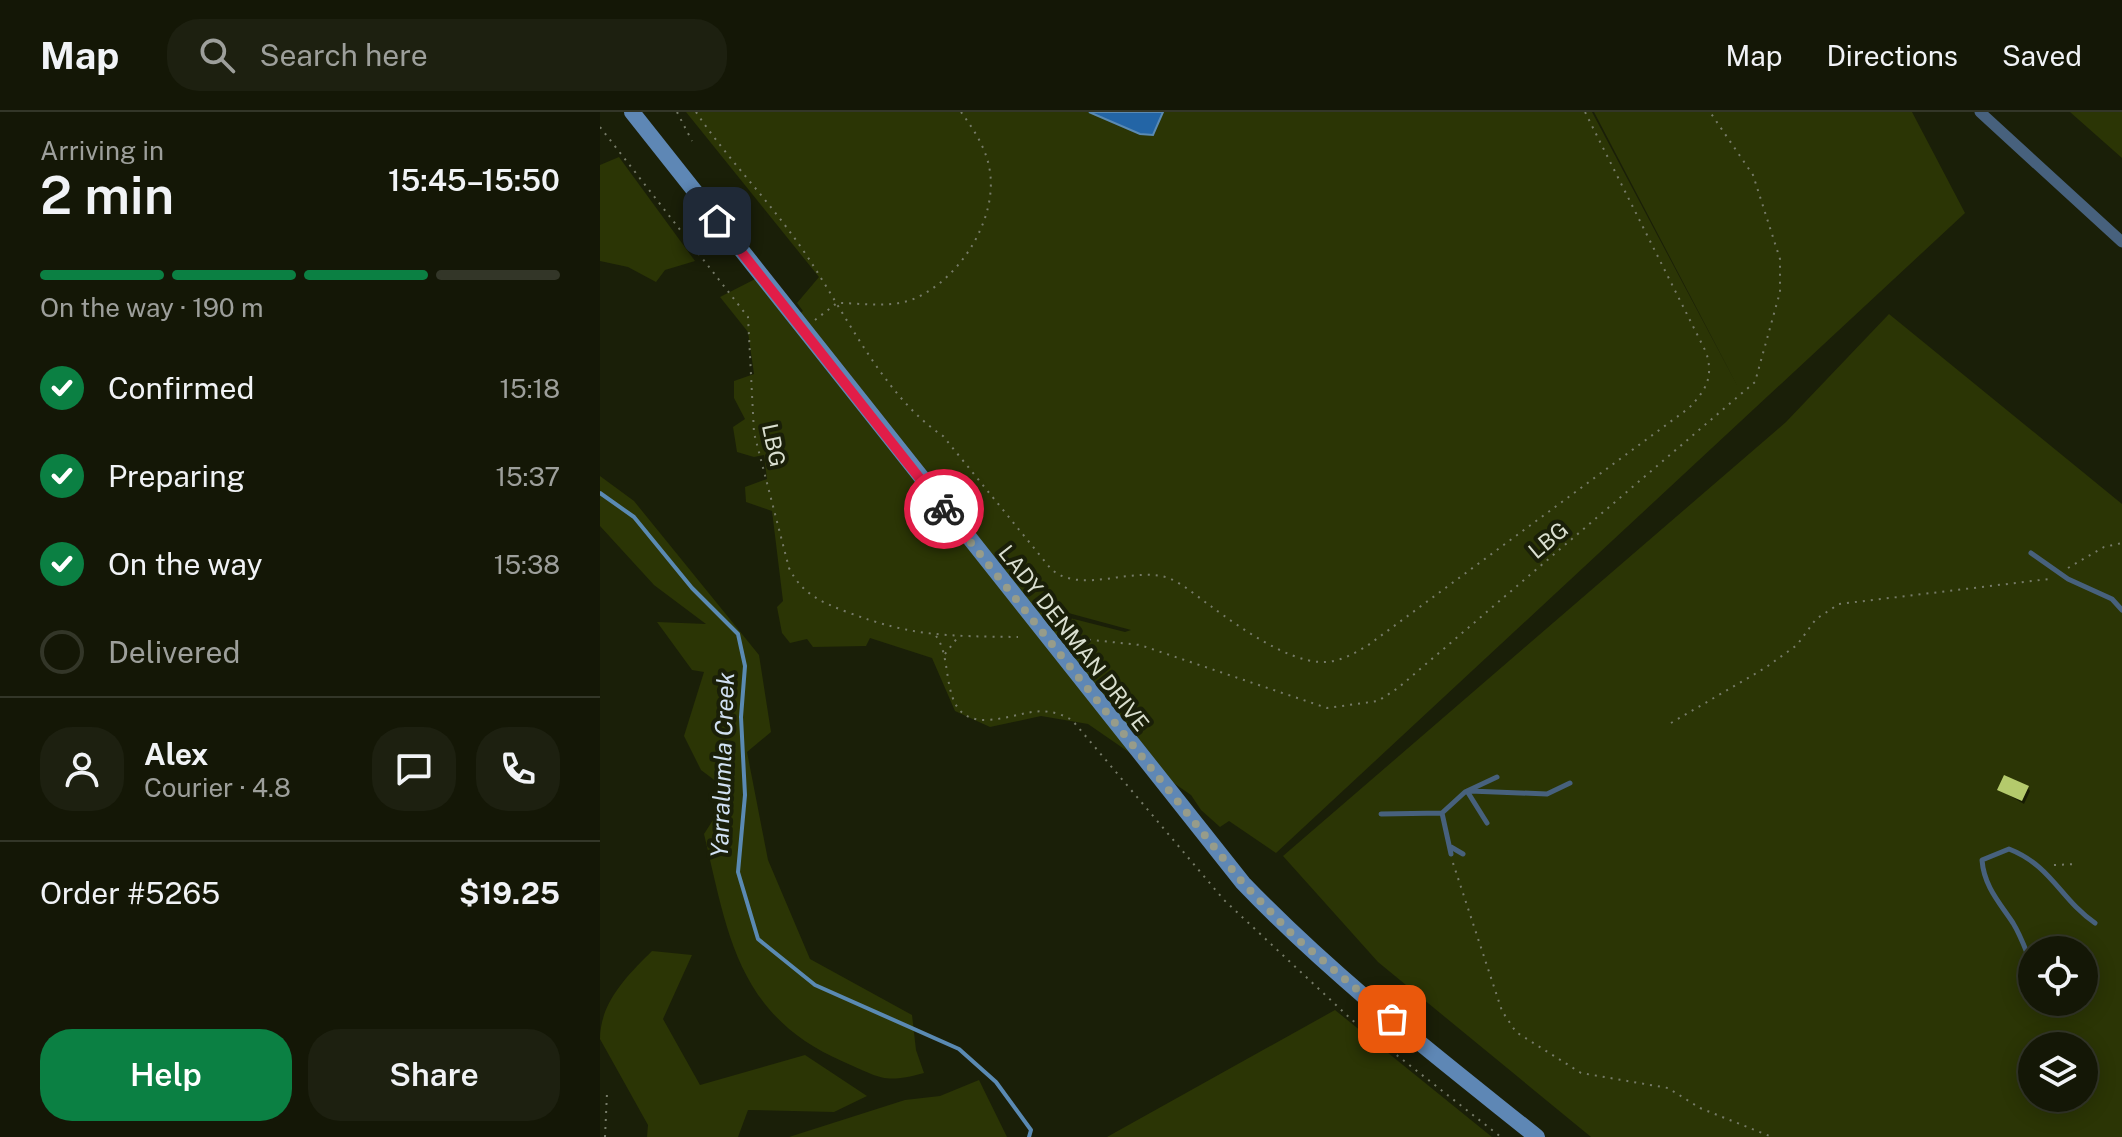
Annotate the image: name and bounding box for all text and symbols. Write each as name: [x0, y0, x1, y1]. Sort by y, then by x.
search box: [167, 19, 727, 91]
text: Map: [40, 33, 119, 78]
icon: search: [195, 33, 239, 77]
text: Search here: [259, 37, 428, 73]
text: Map: [1726, 39, 1782, 72]
text: Directions: [1826, 39, 1958, 72]
text: Saved: [2002, 39, 2082, 72]
text: Arriving in: [40, 135, 164, 166]
text: 15:45–15:50: [388, 162, 560, 198]
text: 2 min: [40, 165, 174, 226]
pin: [683, 187, 751, 255]
icon: home: [695, 199, 739, 243]
text: On the way · 190 m: [40, 292, 264, 323]
icon: check: [40, 366, 84, 410]
text: Confirmed: [108, 370, 254, 406]
text: 15:18: [499, 373, 560, 404]
street label: LBG: [757, 421, 791, 469]
icon: check: [40, 454, 84, 498]
text: Preparing: [108, 458, 245, 494]
text: 15:37: [495, 461, 560, 492]
courier: [904, 469, 984, 549]
icon: bike: [922, 487, 966, 531]
street label: LBG: [1523, 516, 1573, 564]
street label: LADY DENMAN DRIVE: [993, 540, 1155, 736]
icon: check: [40, 542, 84, 586]
text: On the way: [108, 546, 262, 582]
text: 15:38: [494, 549, 560, 580]
text: Delivered: [108, 634, 240, 670]
water label: Yarralumla Creek: [705, 672, 739, 858]
button: person: [40, 727, 124, 811]
button: chat: [372, 727, 456, 811]
button: phone: [476, 727, 560, 811]
text: Alex: [144, 736, 208, 772]
text: Courier · 4.8: [144, 772, 291, 803]
text: Order #5265: [40, 875, 220, 911]
text: $19.25: [459, 875, 560, 911]
map controls: [2018, 936, 2098, 1112]
button: locate: [2018, 936, 2098, 1016]
pin: [1358, 985, 1426, 1053]
icon: bag: [1370, 997, 1414, 1041]
button: Help: [40, 1029, 292, 1121]
button: Share: [308, 1029, 560, 1121]
button: layers: [2018, 1032, 2098, 1112]

